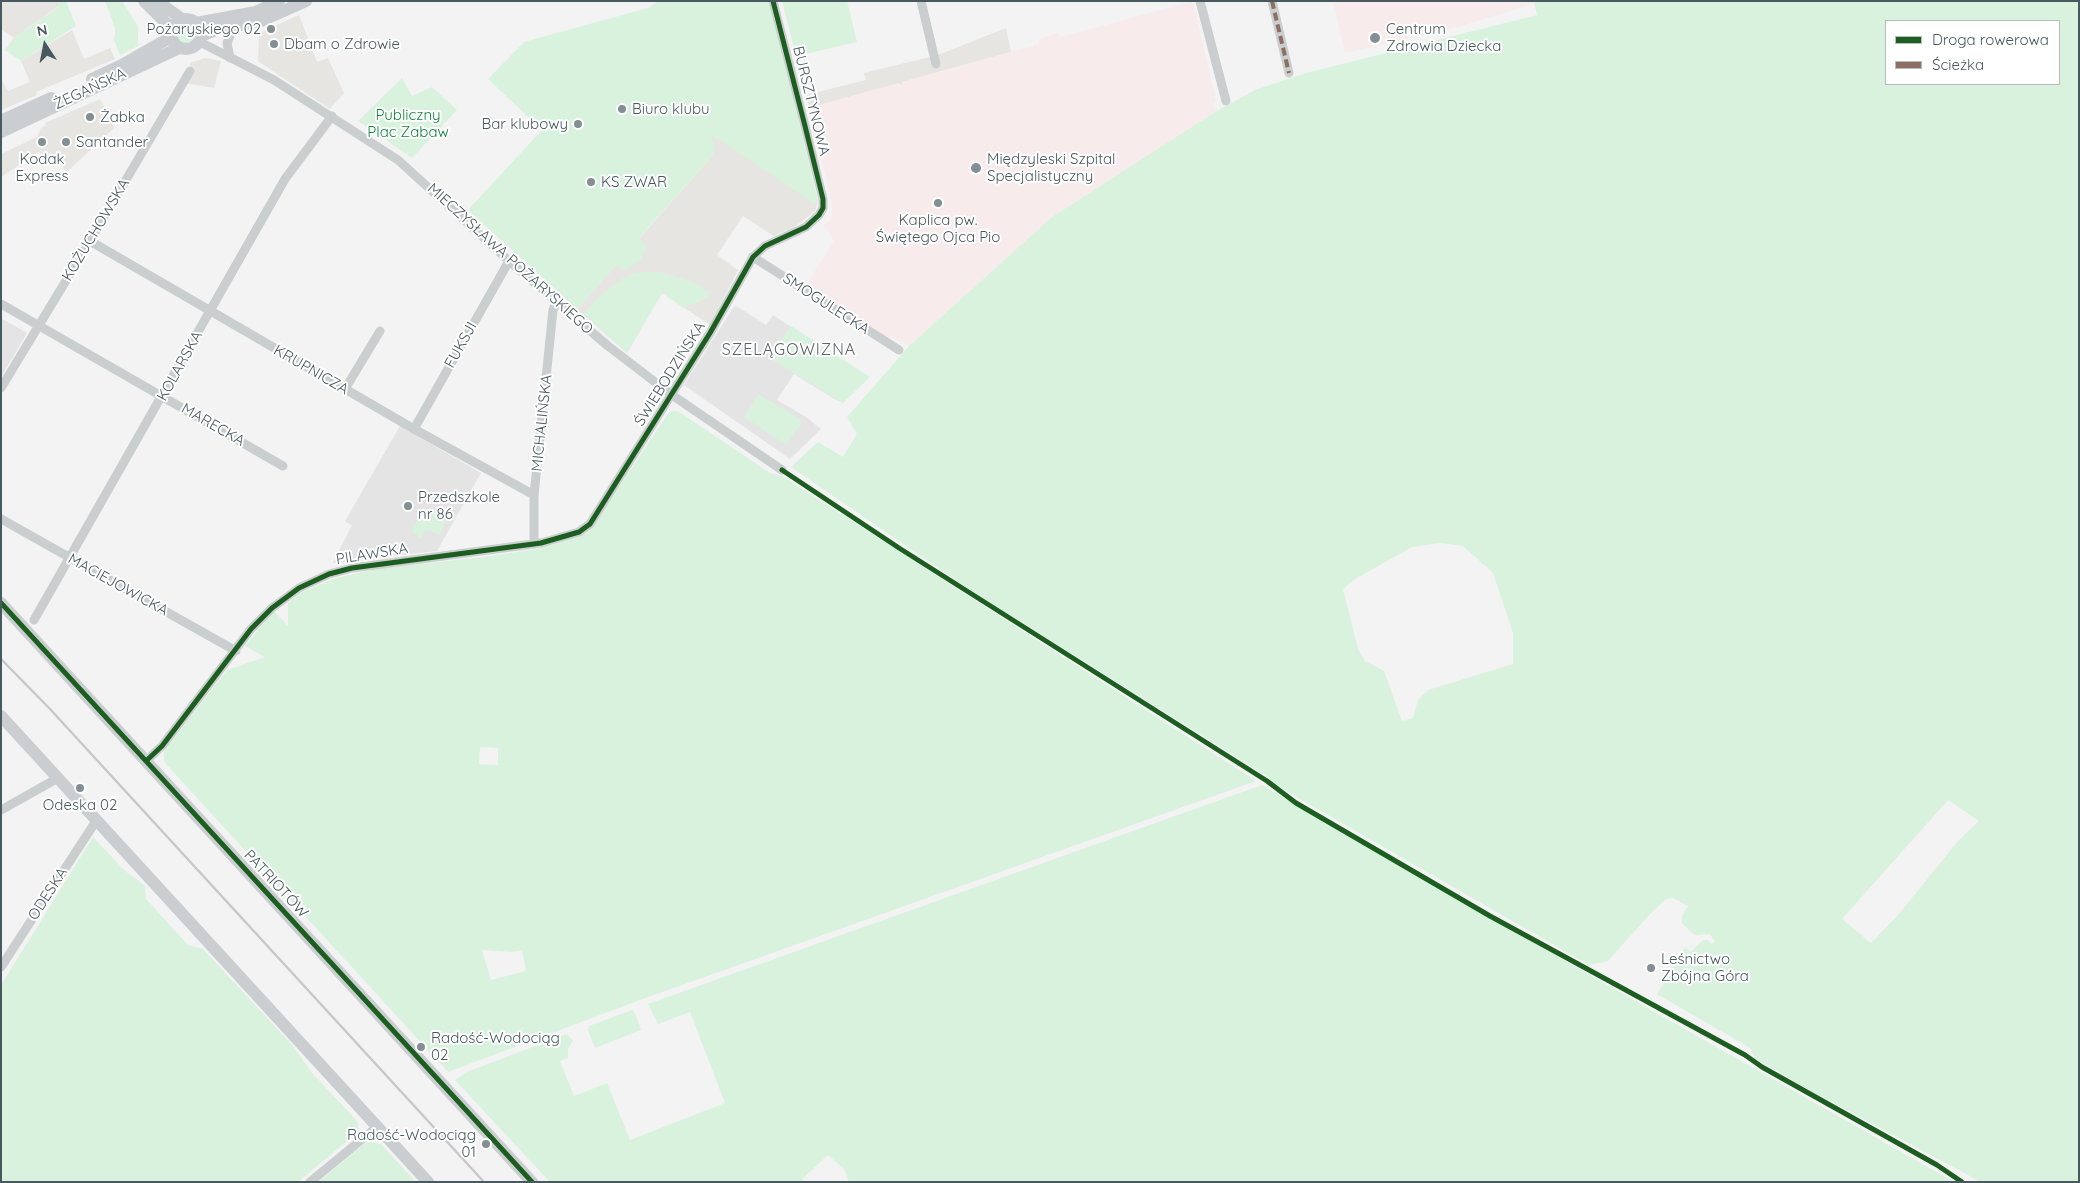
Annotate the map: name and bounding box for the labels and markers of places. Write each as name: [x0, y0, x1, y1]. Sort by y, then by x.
place label: Pożaryskiego 02: [147, 20, 261, 38]
place label: Centrum Zdrowia Dziecka: [1386, 20, 1501, 55]
marker: Pożaryskiego 02: [265, 23, 277, 35]
marker: Centrum Zdrowia Dziecka: [1368, 31, 1382, 45]
place label: Dbam o Zdrowie: [284, 35, 400, 53]
marker: Dbam o Zdrowie: [268, 38, 280, 50]
place label: Biuro klubu: [632, 100, 710, 118]
marker: Biuro klubu: [616, 103, 628, 115]
place label: Żabka: [100, 108, 145, 126]
marker: Żabka: [84, 111, 96, 123]
place label: Bar klubowy: [481, 115, 568, 133]
marker: Bar klubowy: [572, 118, 584, 130]
place label: Santander: [76, 133, 148, 151]
marker: Kodak Express: [36, 136, 48, 148]
marker: Santander: [60, 136, 72, 148]
place label: Kodak Express: [16, 150, 68, 185]
place label: Międzyleski Szpital Specjalistyczny: [987, 150, 1116, 185]
marker: Międzyleski Szpital Specjalistyczny: [969, 161, 983, 175]
place label: KS ZWAR: [601, 173, 667, 191]
marker: KS ZWAR: [585, 176, 597, 188]
marker: Kaplica pw. Świętego Ojca Pio: [932, 197, 944, 209]
place label: Kaplica pw. Świętego Ojca Pio: [876, 211, 1000, 246]
place label: Przedszkole nr 86: [418, 488, 500, 523]
marker: Przedszkole nr 86: [402, 500, 414, 512]
marker: Odeska 02: [74, 782, 86, 794]
place label: Odeska 02: [43, 796, 117, 814]
place label: Leśnictwo Zbójna Góra: [1661, 950, 1749, 985]
marker: Leśnictwo Zbójna Góra: [1645, 962, 1657, 974]
place label: Radość-Wodociąg 02: [431, 1029, 560, 1064]
marker: Radość-Wodociąg 02: [415, 1041, 427, 1053]
place label: Radość-Wodociąg 01: [347, 1126, 476, 1161]
marker: Radość-Wodociąg 01: [480, 1138, 492, 1150]

